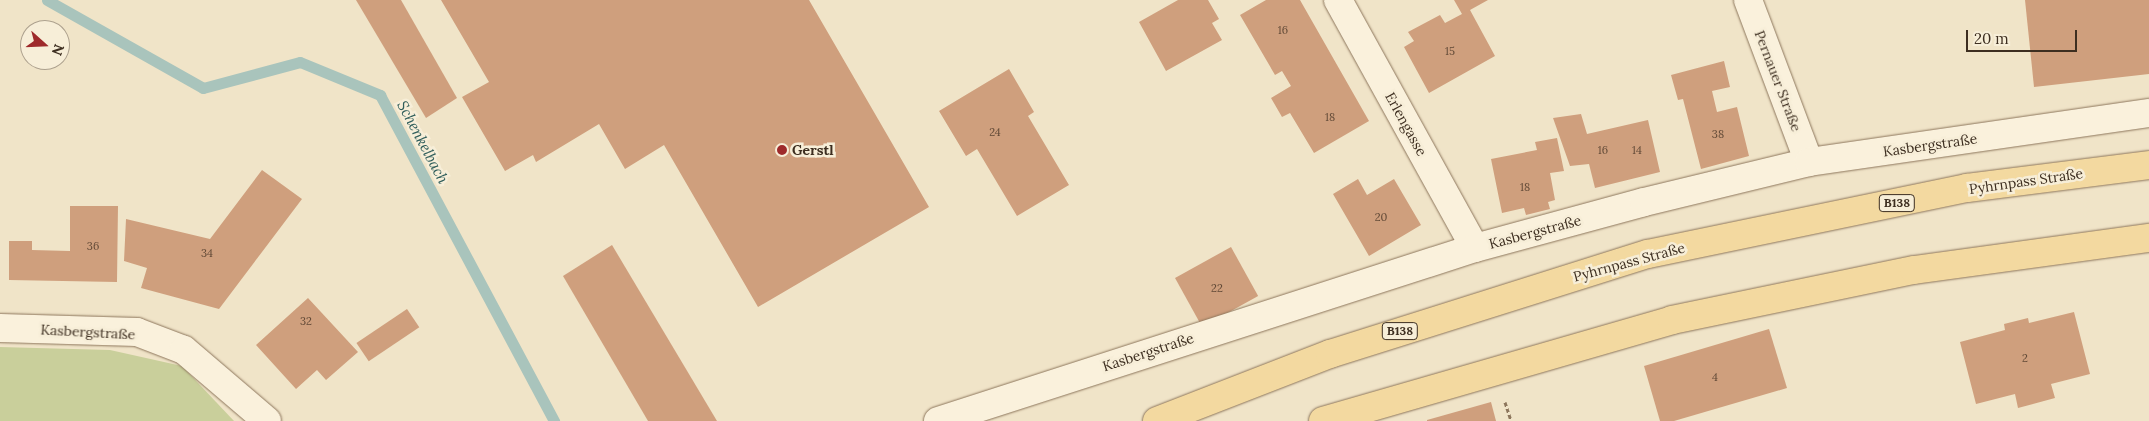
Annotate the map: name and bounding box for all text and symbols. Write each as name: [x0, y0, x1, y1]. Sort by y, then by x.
north arrow: [20, 20, 70, 70]
scale bar: [1969, 20, 2080, 52]
house number: 16: [1278, 23, 1288, 37]
street label: Pernauer Straße: [1751, 28, 1805, 134]
text: 20 m: [1974, 29, 2009, 48]
text: N: [48, 42, 68, 58]
house number: 15: [1445, 44, 1455, 58]
street label: Erlengasse: [1382, 89, 1430, 159]
water label: Schenkelbach: [394, 97, 452, 187]
house number: 18: [1325, 110, 1335, 124]
house number: 24: [989, 125, 1001, 139]
house number: 38: [1712, 127, 1724, 141]
street label: Kasbergstraße: [1882, 130, 1978, 160]
place label: Gerstl: [792, 142, 834, 158]
house number: 16: [1598, 143, 1608, 157]
house number: 14: [1632, 143, 1642, 157]
marker: Gerstl: [776, 144, 788, 156]
street label: Pyhrnpass Straße: [1968, 165, 2084, 197]
house number: 18: [1520, 180, 1530, 194]
road number: B138: [1878, 194, 1916, 212]
house number: 20: [1375, 210, 1387, 224]
street label: Kasbergstraße: [1487, 212, 1583, 252]
house number: 36: [87, 239, 99, 253]
street label: Pyhrnpass Straße: [1571, 239, 1687, 285]
house number: 34: [201, 246, 213, 260]
house number: 22: [1211, 281, 1223, 295]
house number: 32: [300, 314, 312, 328]
street label: Kasbergstraße: [40, 321, 136, 343]
road number: B138: [1381, 322, 1419, 341]
street label: Kasbergstraße: [1100, 329, 1196, 375]
house number: 2: [2022, 351, 2028, 365]
house number: 4: [1712, 370, 1718, 384]

